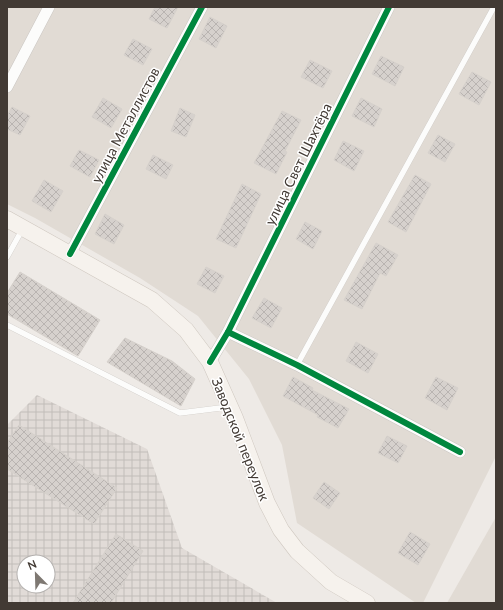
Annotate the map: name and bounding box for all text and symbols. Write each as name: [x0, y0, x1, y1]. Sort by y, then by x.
street label: улица Металлистов: [87, 64, 163, 186]
street label: улица Свет Шахтёра: [261, 100, 335, 228]
street label: Заводской переулок: [208, 375, 274, 504]
north arrow: [16, 554, 56, 594]
text: N: [25, 557, 38, 572]

